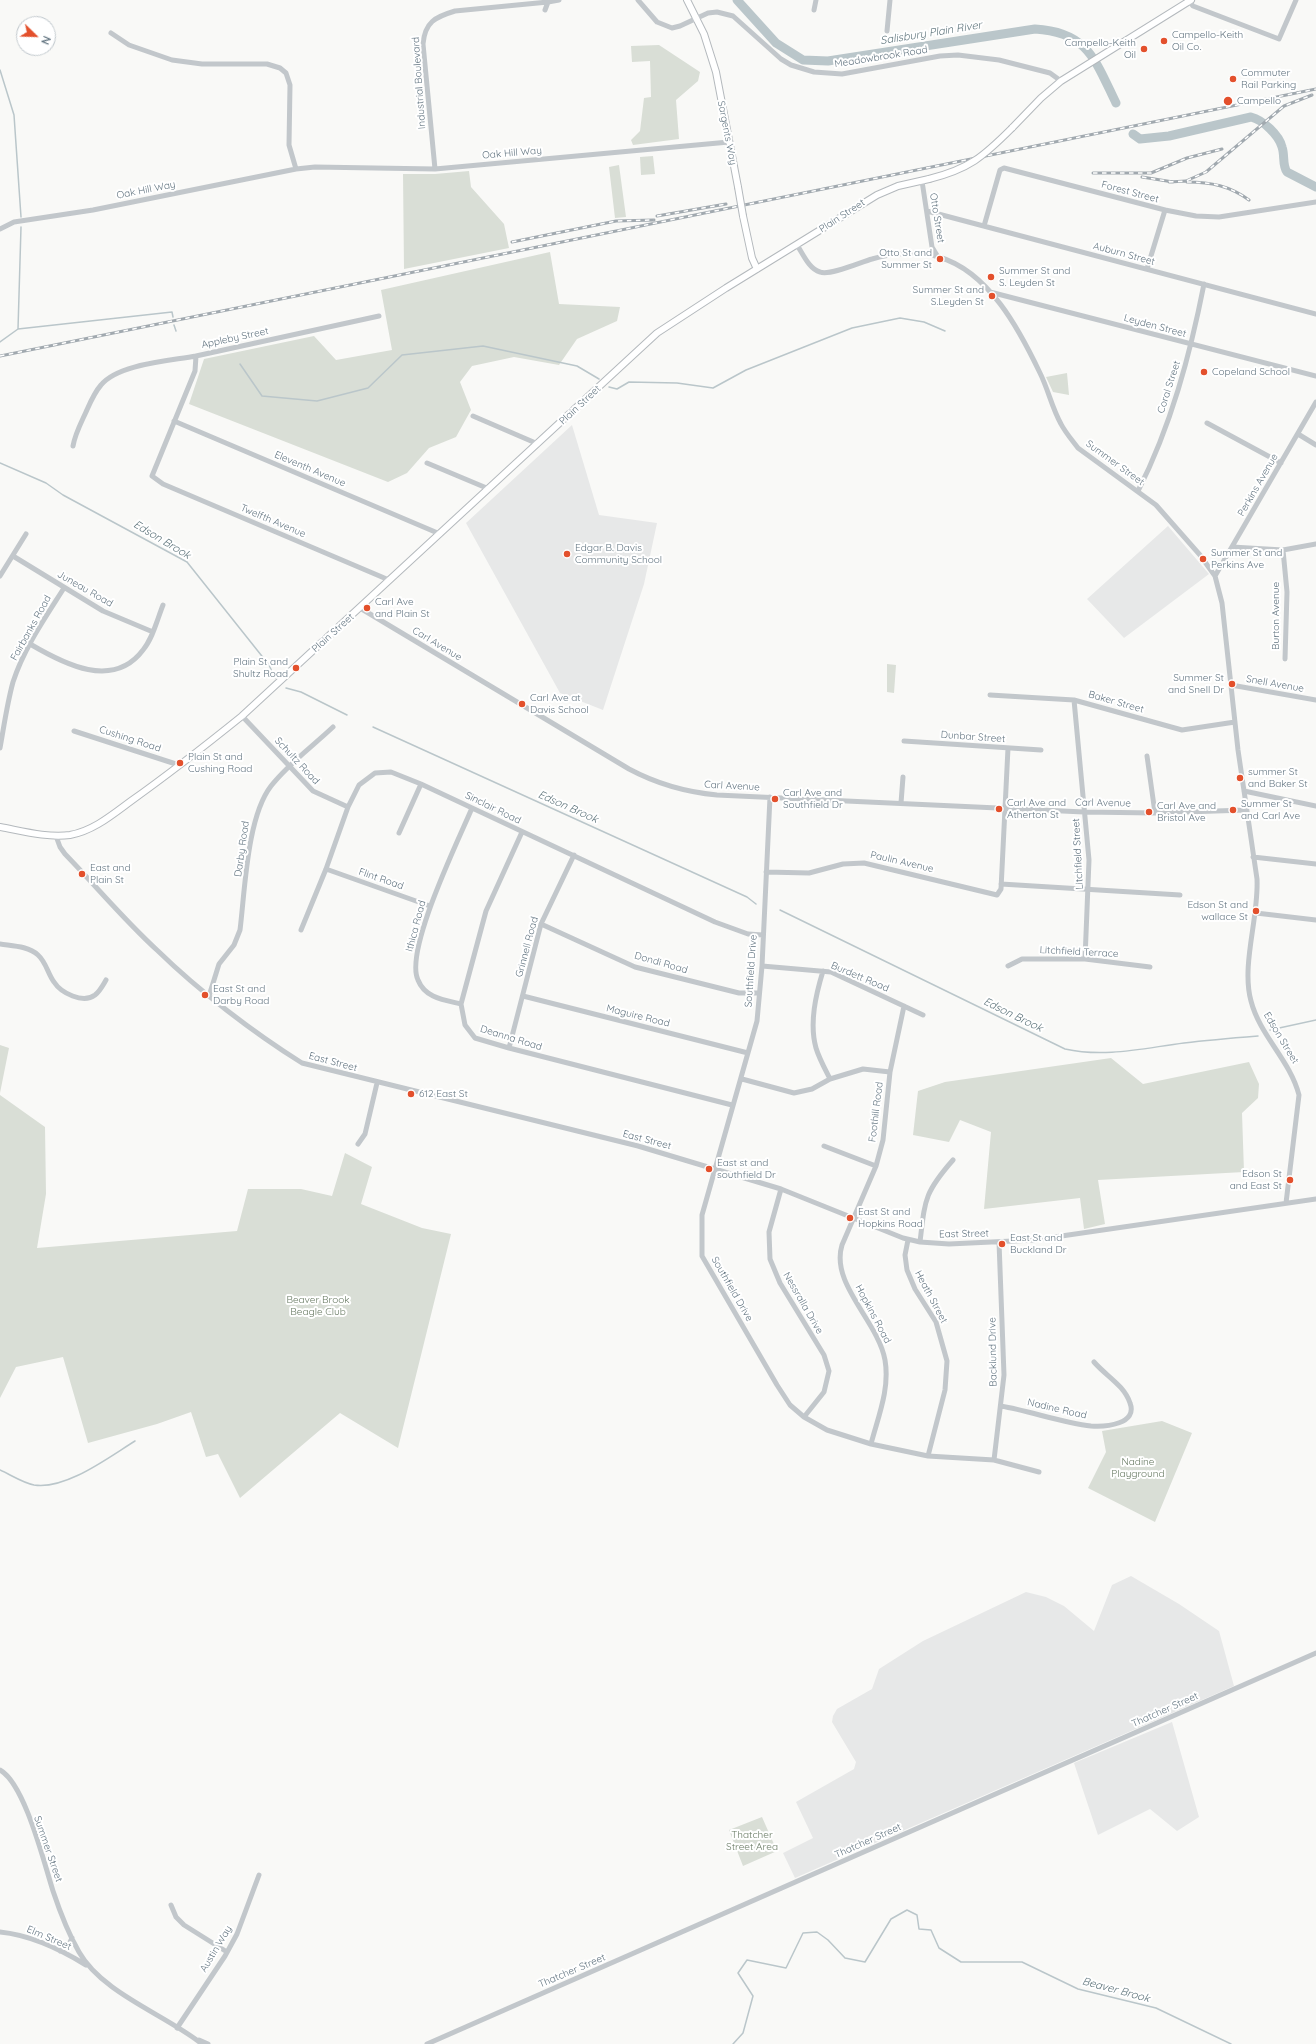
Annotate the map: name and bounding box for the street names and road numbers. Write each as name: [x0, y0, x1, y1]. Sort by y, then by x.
street label: Industrial Boulevard: [410, 36, 428, 130]
street label: Meadowbrook Road: [833, 44, 929, 70]
street label: Sargents Way: [715, 100, 739, 166]
street label: Oak Hill Way: [482, 144, 542, 162]
street label: Oak Hill Way: [116, 178, 176, 202]
street label: Forest Street: [1100, 179, 1160, 205]
street label: Otto Street: [927, 192, 947, 244]
street label: Plain Street: [817, 197, 867, 235]
street label: Auburn Street: [1092, 240, 1156, 268]
street label: Leyden Street: [1122, 312, 1188, 340]
street label: Appleby Street: [200, 325, 270, 351]
street label: Coral Street: [1155, 359, 1183, 415]
street label: Plain Street: [557, 383, 603, 427]
street label: Summer Street: [1084, 438, 1146, 488]
street label: Eleventh Avenue: [273, 449, 347, 489]
street label: Perkins Avenue: [1235, 452, 1281, 518]
street label: Twelfth Avenue: [238, 502, 308, 540]
street label: Juneau Road: [55, 568, 115, 610]
street label: Burton Avenue: [1270, 582, 1282, 650]
street label: Fairbanks Road: [8, 593, 54, 663]
street label: Plain Street: [310, 611, 356, 655]
street label: Carl Avenue: [410, 625, 464, 663]
street label: Snell Avenue: [1245, 673, 1305, 695]
street label: Baker Street: [1087, 688, 1145, 716]
street label: Cushing Road: [98, 723, 162, 755]
street label: Dunbar Street: [940, 729, 1006, 745]
street label: Schultz Road: [272, 735, 322, 787]
street label: Carl Avenue: [704, 779, 760, 793]
street label: Sinclair Road: [463, 789, 523, 827]
street label: Carl Avenue: [1075, 797, 1131, 809]
street label: Litchfield Street: [1070, 818, 1086, 890]
street label: Darby Road: [232, 820, 252, 878]
street label: Paulin Avenue: [869, 849, 935, 875]
street label: Flint Road: [357, 866, 405, 892]
street label: Ithica Road: [403, 899, 429, 953]
street label: Grinnell Road: [513, 915, 541, 979]
street label: Southfield Drive: [742, 934, 760, 1008]
street label: Litchfield Terrace: [1039, 944, 1119, 960]
street label: Dondi Road: [633, 950, 689, 976]
street label: Burdett Road: [829, 959, 891, 995]
street label: Maguire Road: [605, 1002, 671, 1030]
street label: Edson Street: [1261, 1010, 1301, 1066]
street label: Deanna Road: [479, 1023, 543, 1053]
street label: East Street: [307, 1050, 359, 1074]
street label: Foothill Road: [866, 1081, 886, 1143]
street label: East Street: [621, 1128, 673, 1152]
street label: East Street: [939, 1228, 989, 1240]
street label: Southfield Drive: [709, 1254, 755, 1324]
street label: Heath Street: [912, 1269, 950, 1325]
street label: Nessralla Drive: [780, 1270, 826, 1336]
street label: Hopkins Road: [852, 1283, 894, 1345]
street label: Backlund Drive: [986, 1317, 1000, 1387]
street label: Nadine Road: [1026, 1396, 1088, 1422]
street label: Thatcher Street: [1130, 1690, 1200, 1730]
street label: Summer Street: [31, 1814, 65, 1884]
street label: Thatcher Street: [833, 1821, 903, 1861]
street label: Elm Street: [25, 1923, 73, 1953]
street label: Austin Way: [197, 1924, 235, 1974]
street label: Thatcher Street: [537, 1952, 607, 1990]

